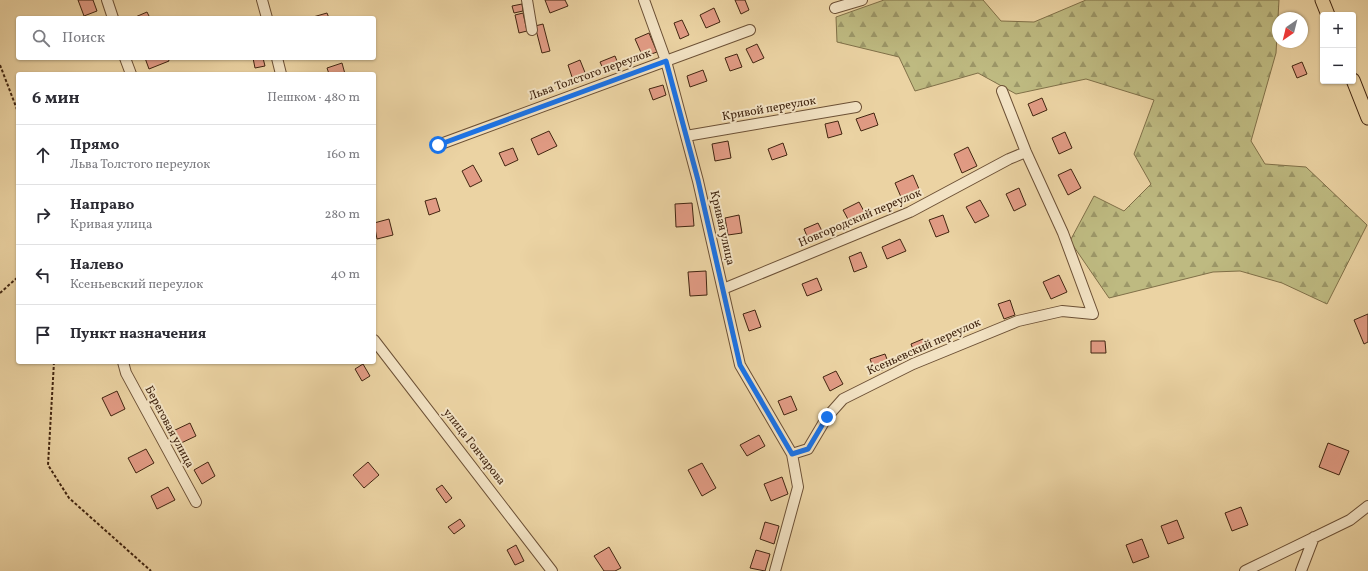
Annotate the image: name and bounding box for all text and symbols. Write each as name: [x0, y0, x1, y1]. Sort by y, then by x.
north arrow: [1272, 12, 1308, 48]
map controls: [1320, 12, 1356, 84]
button: +: [1320, 12, 1356, 48]
search box: [16, 16, 376, 60]
icon: search: [30, 27, 52, 49]
text: Поиск: [62, 28, 105, 49]
street label: Льва Толстого переулок: [526, 45, 654, 105]
button: −: [1320, 48, 1356, 84]
text: 6 мин: [32, 87, 79, 110]
text: Пешком · 480 m: [267, 89, 360, 107]
street label: Кривой переулок: [721, 93, 818, 125]
text: Прямо: [70, 135, 119, 156]
route start: [429, 136, 447, 154]
icon: ahead: [32, 144, 54, 166]
text: 160 m: [326, 146, 360, 164]
text: Льва Толстого переулок: [70, 156, 210, 174]
street label: Новгородский переулок: [796, 185, 925, 251]
street label: Кривая улица: [706, 189, 738, 267]
text: Направо: [70, 195, 134, 216]
icon: right: [32, 204, 54, 226]
text: 280 m: [324, 206, 360, 224]
text: Кривая улица: [70, 216, 152, 234]
text: Налево: [70, 255, 124, 276]
icon: left: [32, 264, 54, 286]
text: 40 m: [331, 266, 360, 284]
text: Ксеньевский переулок: [70, 276, 203, 294]
street label: Ксеньевский переулок: [865, 314, 984, 379]
icon: arrive: [32, 324, 54, 346]
text: Пункт назначения: [70, 324, 206, 345]
street label: Береговая улица: [141, 383, 197, 471]
street label: улица Гончарова: [439, 406, 509, 488]
route end: [818, 408, 836, 426]

